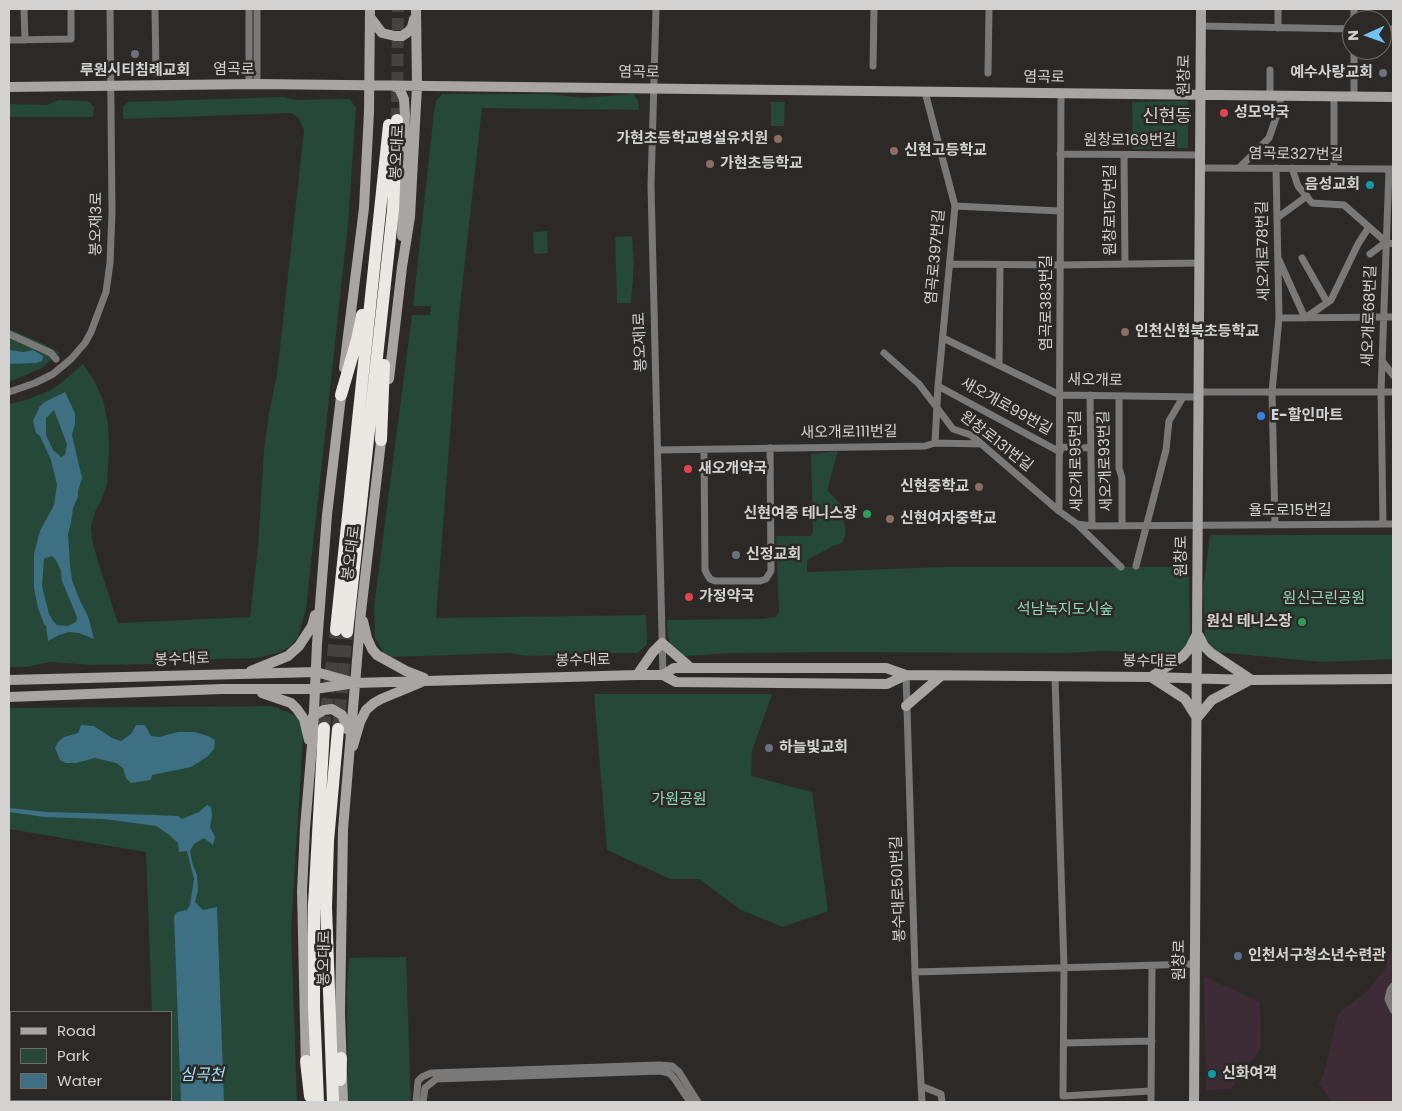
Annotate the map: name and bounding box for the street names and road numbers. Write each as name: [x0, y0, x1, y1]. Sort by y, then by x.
street label: 원창로: [1176, 54, 1194, 96]
street label: 염곡로: [213, 61, 255, 79]
street label: 염곡로: [618, 64, 660, 82]
street label: 염곡로: [1023, 69, 1065, 87]
street label: 봉오대로: [388, 124, 408, 180]
street label: 원창로169번길: [1084, 132, 1176, 150]
street label: 염곡로327번길: [1249, 145, 1343, 165]
street label: 원창로157번길: [1102, 164, 1120, 256]
street label: 봉오재3로: [87, 192, 107, 256]
street label: 새오개로78번길: [1254, 201, 1274, 301]
street label: 염곡로397번길: [923, 209, 949, 305]
street label: 염곡로383번길: [1038, 255, 1056, 351]
street label: 새오개로68번길: [1359, 265, 1381, 367]
street label: 봉오재1로: [631, 312, 651, 372]
street label: 새오개로: [1067, 372, 1123, 390]
street label: 새오개로99번길: [957, 374, 1055, 440]
street label: 원창로131번길: [956, 408, 1036, 476]
street label: 새오개로95번길: [1067, 410, 1087, 512]
street label: 새오개로93번길: [1095, 410, 1117, 512]
street label: 새오개로111번길: [800, 423, 898, 443]
street label: 율도로15번길: [1248, 502, 1332, 520]
street label: 봉오대로: [340, 525, 364, 581]
street label: 원창로: [1173, 535, 1191, 577]
street label: 봉수대로: [154, 650, 210, 670]
street label: 봉수대로: [555, 652, 611, 670]
street label: 봉수대로: [1122, 653, 1178, 671]
street label: 봉수대로501번길: [888, 835, 910, 943]
street label: 봉오대로: [316, 930, 334, 986]
street label: 원창로: [1171, 939, 1189, 981]

